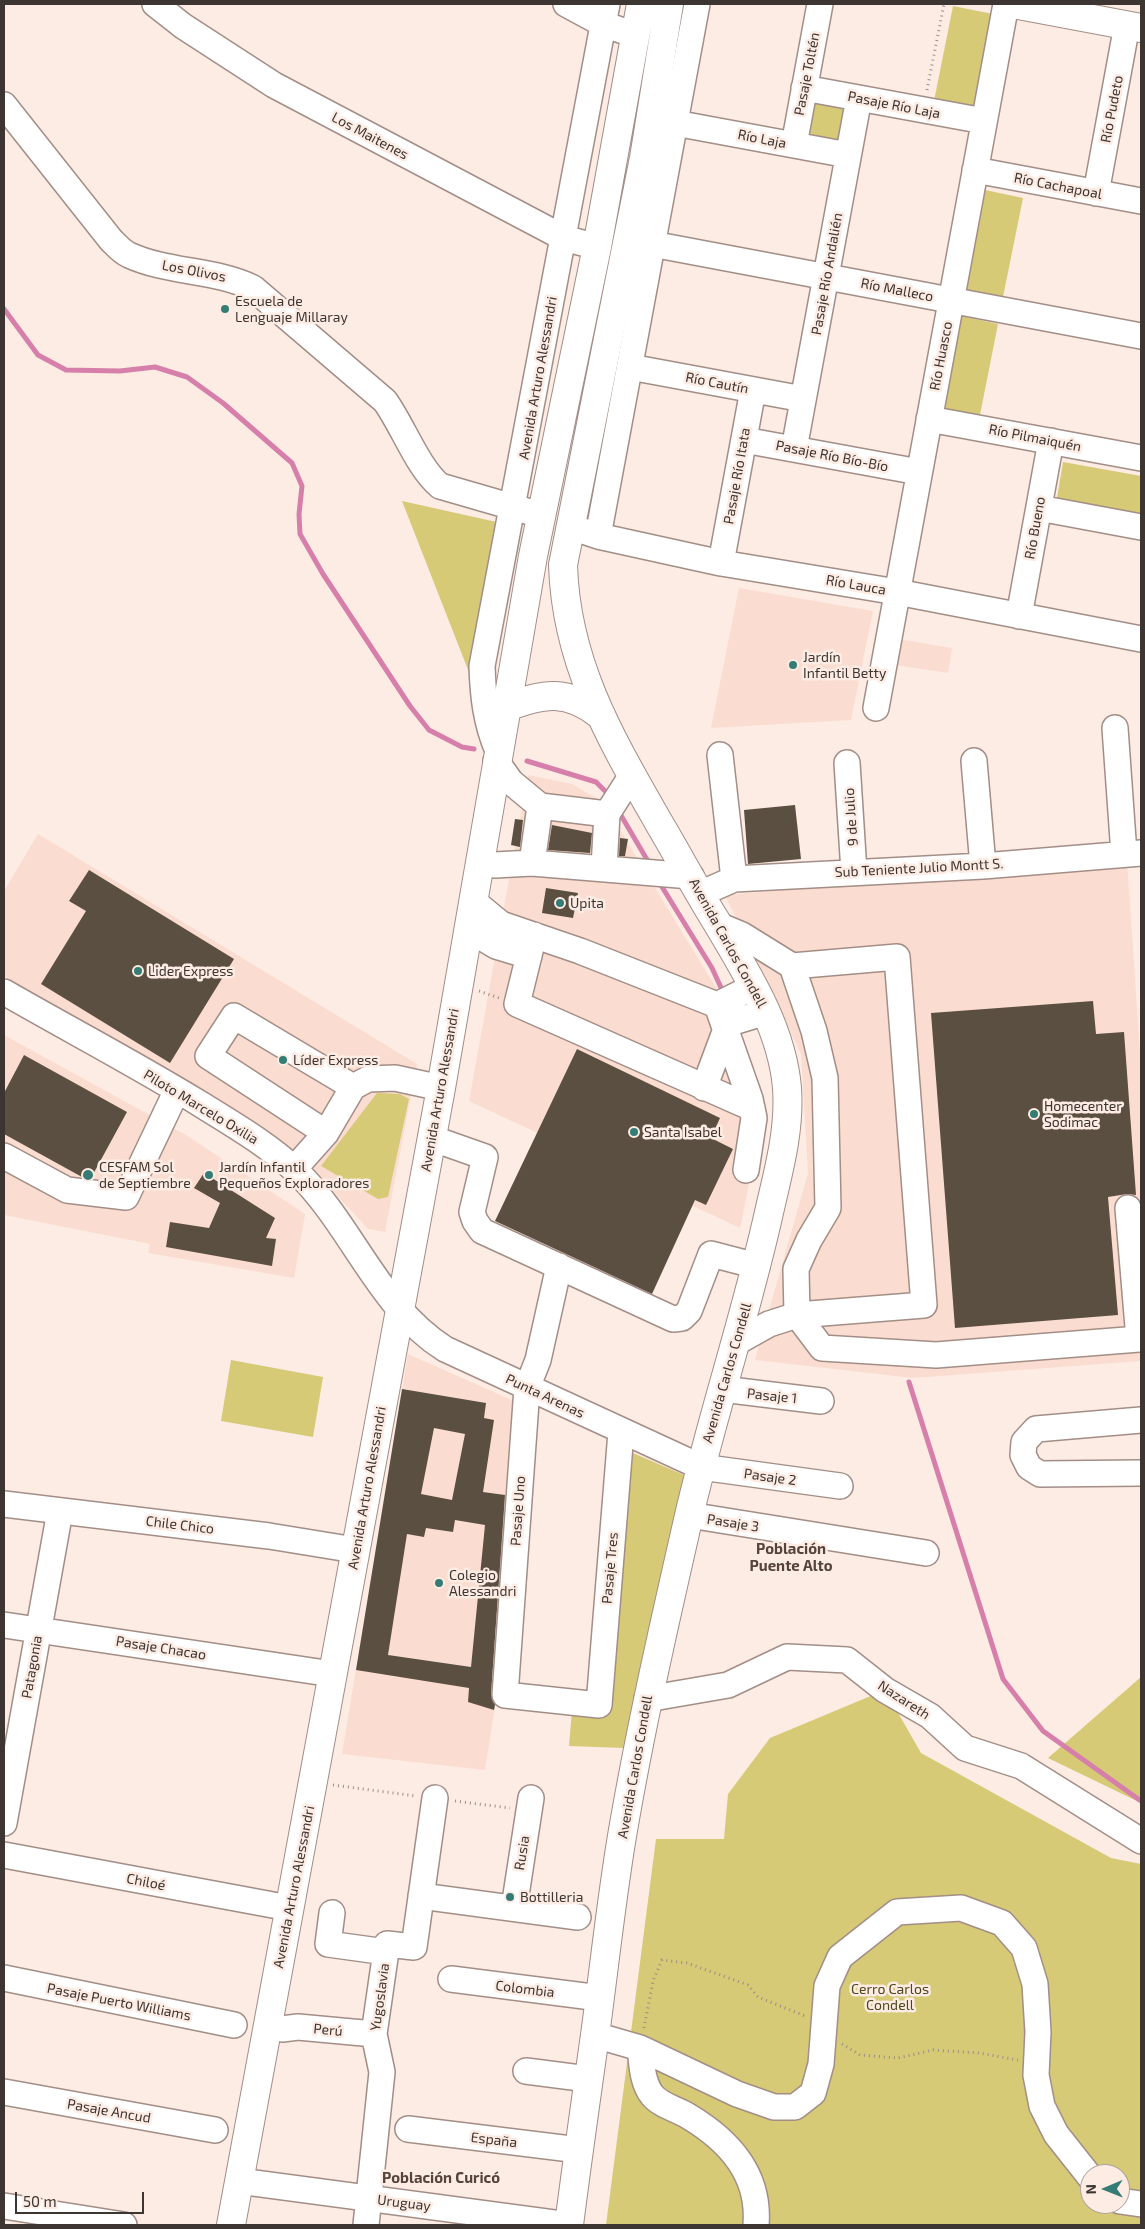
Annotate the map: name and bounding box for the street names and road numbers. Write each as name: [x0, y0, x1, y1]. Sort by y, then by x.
street label: Pasaje Toltén: [791, 31, 823, 117]
street label: Río Pudeto: [1097, 74, 1127, 144]
street label: Pasaje Río Laja: [846, 88, 942, 122]
street label: Los Maitenes: [329, 109, 411, 163]
street label: Río Laja: [736, 126, 788, 152]
street label: Río Cachapoal: [1012, 169, 1104, 203]
street label: Pasaje Río Andalién: [808, 212, 846, 336]
street label: Los Olivos: [161, 257, 227, 285]
street label: Río Malleco: [859, 275, 935, 305]
street label: Avenida Arturo Alessandri: [515, 295, 561, 461]
street label: Río Huasco: [926, 320, 956, 392]
street label: Río Cautín: [684, 369, 750, 397]
street label: Río Pilmaiquén: [987, 421, 1083, 455]
street label: Pasaje Río Itata: [720, 426, 754, 526]
street label: Pasaje Río Bío-Bío: [774, 437, 890, 475]
street label: Río Bueno: [1021, 495, 1049, 561]
street label: Río Lauca: [825, 571, 887, 599]
street label: 9 de Julio: [841, 787, 861, 847]
street label: Sub Teniente Julio Montt S.: [834, 855, 1004, 881]
street label: Avenida Carlos Condell: [685, 875, 771, 1011]
street label: Avenida Arturo Alessandri: [417, 1007, 463, 1173]
street label: Piloto Marcelo Oxilia: [141, 1066, 261, 1148]
street label: Avenida Carlos Condell: [699, 1301, 755, 1445]
street label: Punta Arenas: [503, 1370, 587, 1422]
street label: Pasaje 1: [746, 1385, 798, 1407]
street label: Avenida Arturo Alessandri: [344, 1405, 390, 1571]
street label: Pasaje 2: [743, 1465, 797, 1489]
street label: Pasaje Uno: [507, 1475, 529, 1547]
street label: Pasaje 3: [706, 1511, 760, 1535]
street label: Chile Chico: [145, 1512, 215, 1538]
street label: Pasaje Tres: [599, 1532, 621, 1604]
street label: Pasaje Chacao: [115, 1633, 207, 1663]
street label: Patagonia: [18, 1634, 46, 1700]
street label: Nazareth: [875, 1677, 933, 1723]
street label: Avenida Carlos Condell: [614, 1694, 656, 1840]
street label: Avenida Arturo Alessandri: [270, 1804, 318, 1970]
street label: Rusia: [511, 1834, 533, 1872]
street label: Chiloé: [125, 1870, 167, 1894]
street label: Yugoslavia: [367, 1962, 393, 2032]
street label: Colombia: [494, 1977, 556, 2001]
street label: Pasaje Puerto Williams: [46, 1980, 192, 2024]
street label: Perú: [313, 2020, 343, 2040]
street label: Pasaje Ancud: [66, 2095, 152, 2127]
street label: España: [470, 2129, 518, 2151]
street label: Uruguay: [376, 2191, 432, 2215]

